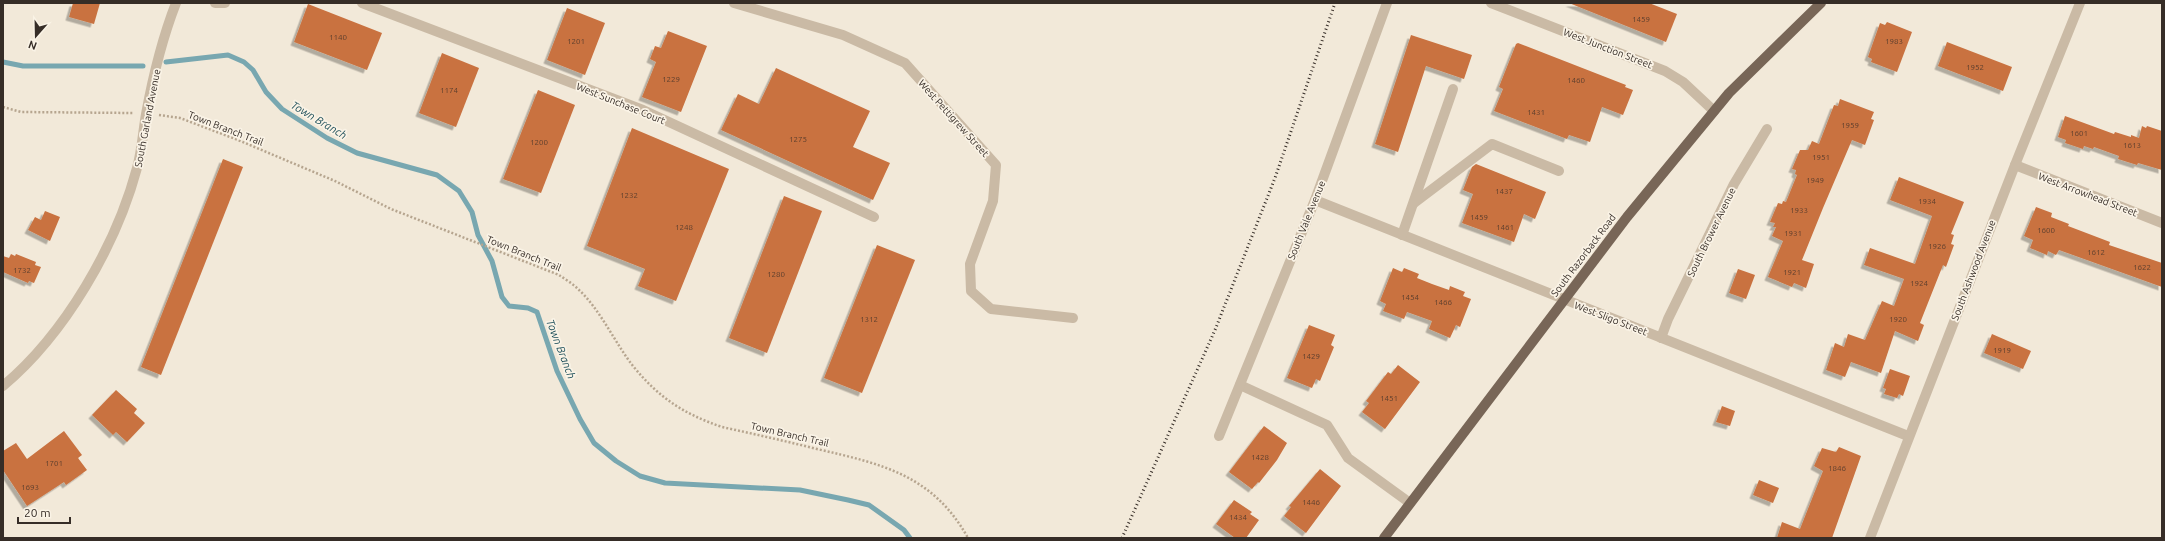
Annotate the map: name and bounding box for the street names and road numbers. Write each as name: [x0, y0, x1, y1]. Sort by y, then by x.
street label: West Junction Street: [1562, 26, 1654, 71]
street label: South Garland Avenue: [133, 68, 162, 168]
street label: West Pettigrew Street: [916, 78, 991, 159]
street label: West Sunchase Court: [575, 81, 667, 126]
street label: Town Branch Trail: [187, 109, 265, 148]
street label: West Arrowhead Street: [2037, 170, 2139, 218]
street label: South Vale Avenue: [1286, 179, 1327, 261]
street label: South Brower Avenue: [1685, 186, 1738, 279]
street label: South Razorback Road: [1549, 212, 1618, 299]
street label: South Ashwood Avenue: [1949, 218, 1998, 322]
street label: Town Branch Trail: [485, 233, 563, 274]
street label: West Sligo Street: [1573, 299, 1649, 337]
street label: Town Branch Trail: [750, 420, 830, 449]

